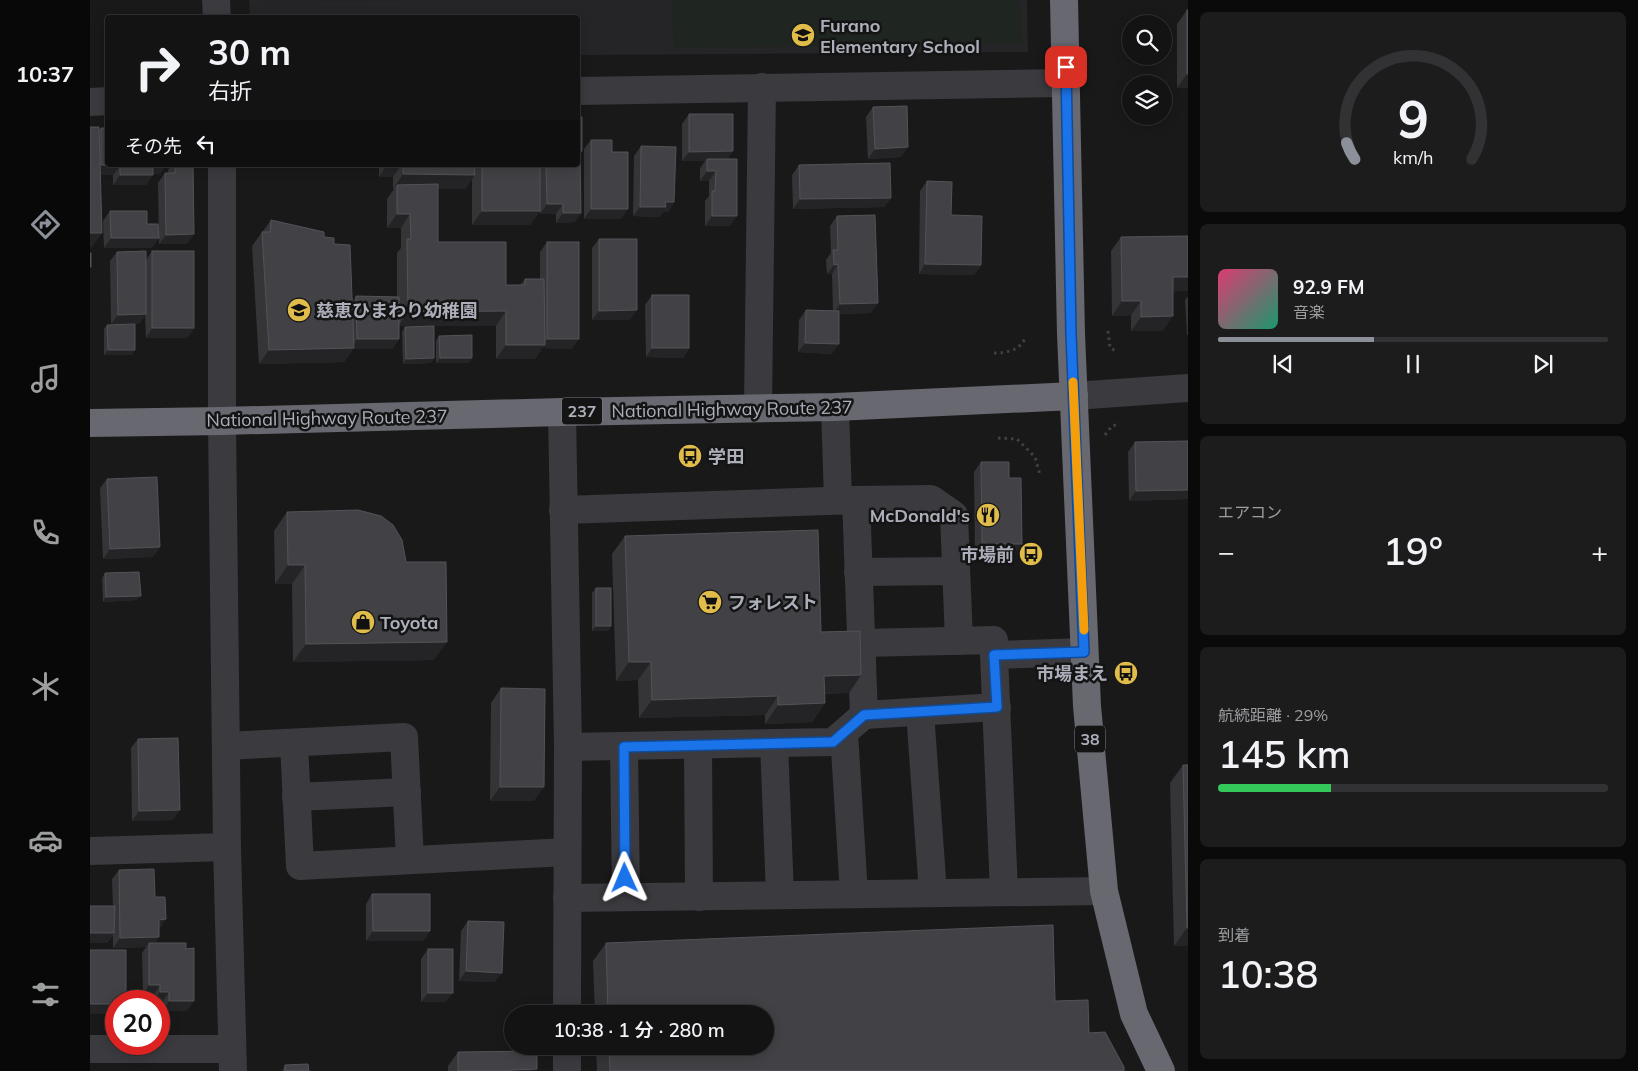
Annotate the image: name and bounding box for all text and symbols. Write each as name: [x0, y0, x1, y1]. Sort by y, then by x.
place label: Furano Elementary School: [820, 14, 980, 58]
map controls: [1122, 15, 1172, 125]
button: search: [1122, 15, 1172, 65]
school or university icon: Furano Elementary School: [790, 22, 816, 48]
text: 30 m: [208, 30, 291, 74]
icon: right: [125, 35, 190, 100]
pin: [1045, 46, 1087, 88]
icon: arrive: [1052, 53, 1080, 81]
text: 10:37: [16, 60, 74, 88]
button: layers: [1122, 75, 1172, 125]
text: 右折: [208, 77, 252, 105]
text: 9: [1397, 86, 1429, 151]
icon: left: [192, 130, 220, 158]
text: その先: [125, 134, 182, 158]
text: km/h: [1393, 146, 1433, 168]
icon: directions: [28, 207, 63, 242]
text: 92.9 FM: [1293, 275, 1365, 299]
school or university icon: 慈恵ひまわり幼稚園: [286, 297, 312, 323]
place label: 慈恵ひまわり幼稚園: [316, 299, 478, 322]
text: 音楽: [1293, 302, 1325, 322]
icon: previous: [1269, 350, 1297, 378]
icon: pause: [1399, 350, 1427, 378]
icon: next: [1529, 350, 1557, 378]
icon: music: [28, 361, 63, 396]
street label: National Highway Route 237: [611, 395, 853, 423]
road number: 237: [562, 398, 602, 424]
street label: National Highway Route 237: [206, 404, 448, 432]
bus stop icon: 学田: [677, 443, 703, 469]
place label: 学田: [708, 445, 744, 468]
restaurant icon: McDonald's: [975, 502, 1001, 528]
text: エアコン: [1218, 502, 1282, 522]
place label: McDonald's: [870, 504, 970, 527]
icon: phone: [28, 515, 63, 550]
text: 19°: [1383, 527, 1443, 575]
text: −: [1218, 534, 1235, 569]
text: +: [1591, 534, 1608, 569]
bus stop icon: 市場前: [1018, 541, 1044, 567]
place label: 市場前: [960, 543, 1014, 566]
supermarket icon: フォレスト: [697, 589, 723, 615]
place label: フォレスト: [728, 591, 818, 614]
shop icon: Toyota: [350, 609, 376, 635]
place label: Toyota: [380, 611, 438, 634]
bus stop icon: 市場まえ: [1113, 660, 1139, 686]
place label: 市場まえ: [1036, 662, 1108, 685]
icon: climate: [28, 669, 63, 704]
text: 航続距離 · 29%: [1218, 705, 1328, 725]
road number: 38: [1075, 726, 1105, 752]
text: 145 km: [1218, 730, 1351, 778]
icon: car: [28, 823, 63, 858]
position arrow: [598, 851, 650, 903]
text: 到着: [1218, 925, 1250, 945]
text: 10:38: [1218, 950, 1318, 998]
icon: filters: [28, 977, 63, 1012]
speed limit sign: 20: [105, 990, 170, 1055]
text: 10:38 · 1 分 · 280 m: [553, 1018, 725, 1042]

